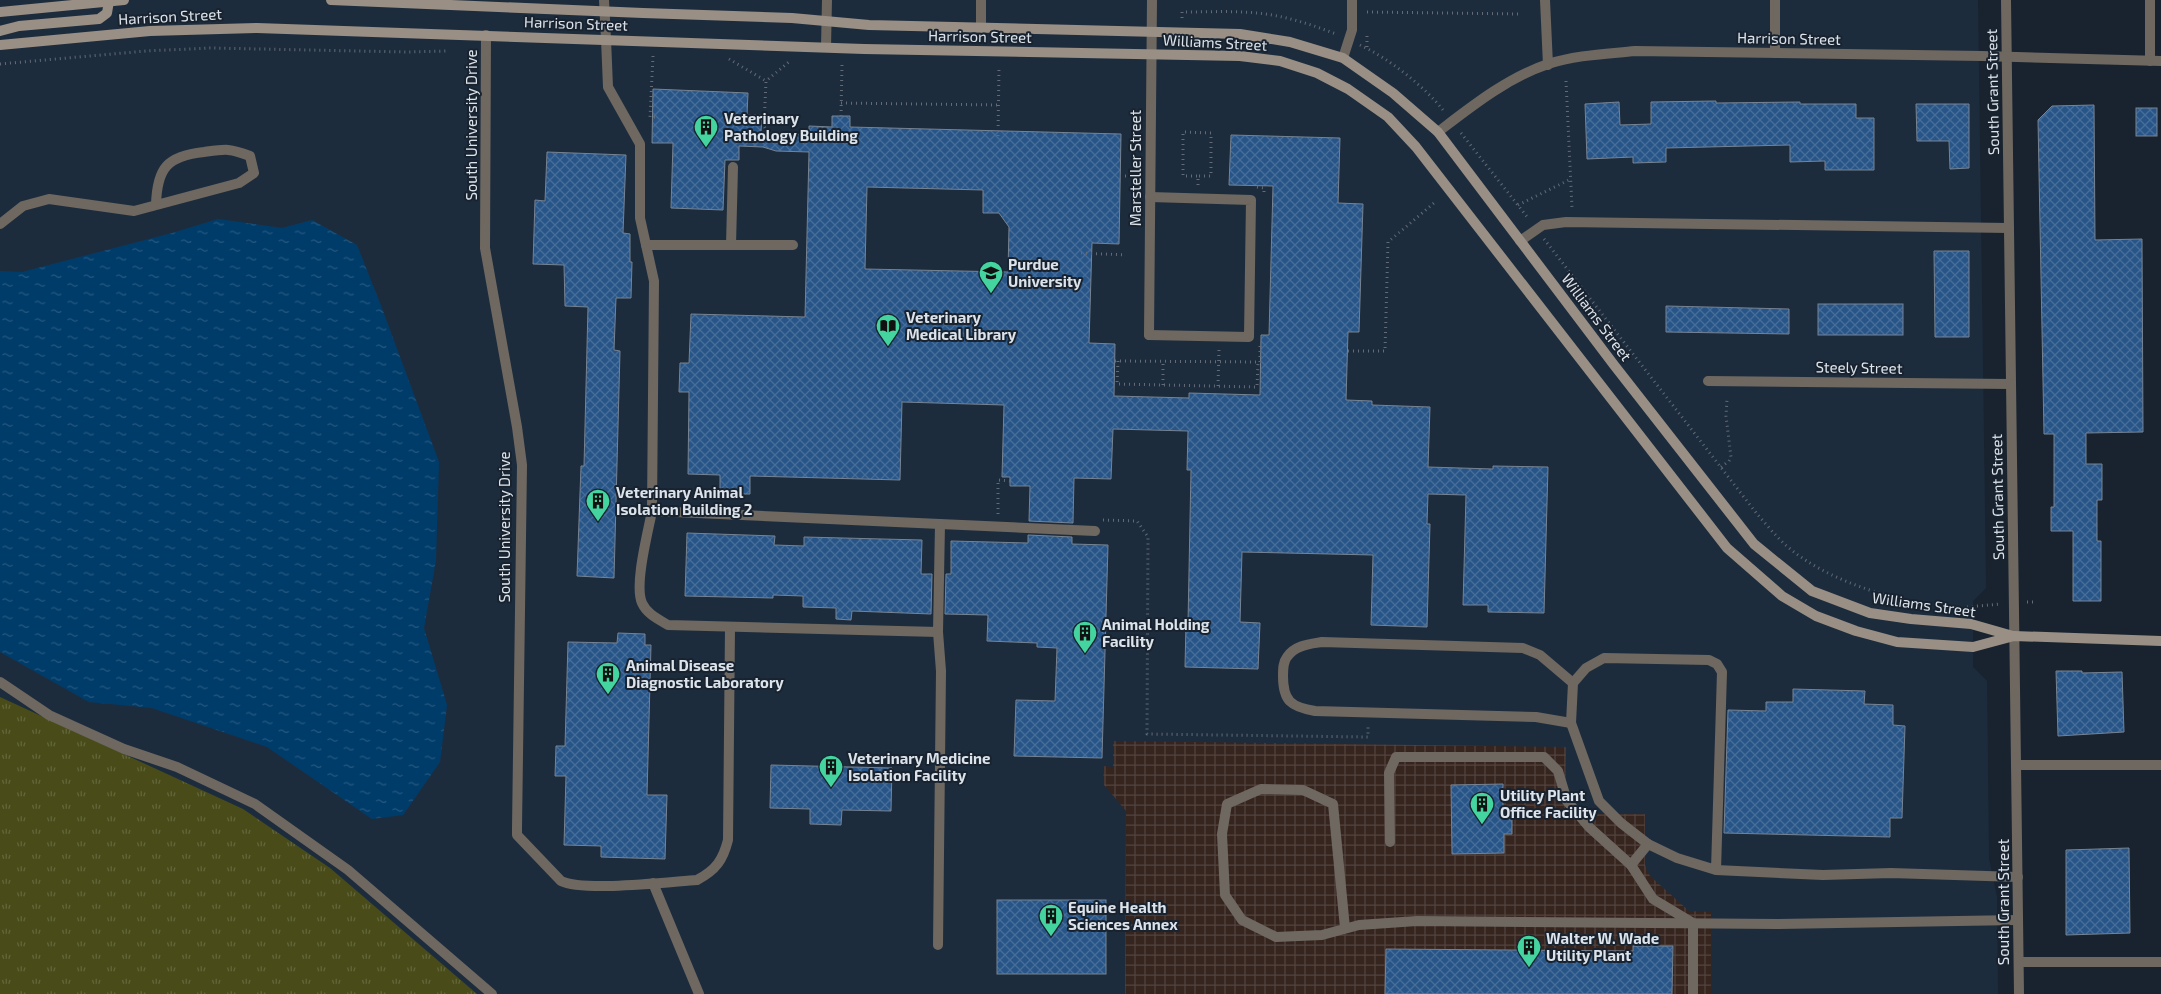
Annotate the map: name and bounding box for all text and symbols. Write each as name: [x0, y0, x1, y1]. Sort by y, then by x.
street label: Harrison Street: [118, 4, 223, 28]
street label: Harrison Street: [524, 12, 629, 34]
street label: Harrison Street: [928, 26, 1032, 46]
street label: Harrison Street: [1737, 28, 1841, 48]
street label: South Grant Street: [1982, 28, 2002, 155]
street label: Williams Street: [1162, 30, 1268, 54]
street label: South University Drive: [462, 49, 480, 201]
place label: Veterinary Pathology Building: [724, 109, 858, 145]
street label: Marsteller Street: [1126, 109, 1144, 226]
building icon: Veterinary Pathology Building: [693, 114, 719, 148]
place label: Purdue University: [1008, 255, 1082, 291]
school or university icon: Purdue University: [978, 260, 1004, 294]
street label: Williams Street: [1558, 270, 1636, 364]
place label: Veterinary Medical Library: [906, 308, 1017, 344]
library icon: Veterinary Medical Library: [875, 313, 901, 347]
street label: Steely Street: [1815, 357, 1903, 377]
street label: South Grant Street: [1987, 433, 2007, 560]
street label: South University Drive: [495, 451, 513, 603]
place label: Veterinary Animal Isolation Building 2: [616, 483, 753, 518]
building icon: Veterinary Animal Isolation Building 2: [585, 488, 611, 522]
street label: Williams Street: [1871, 588, 1977, 620]
place label: Animal Holding Facility: [1102, 615, 1210, 651]
building icon: Animal Holding Facility: [1072, 620, 1098, 654]
place label: Animal Disease Diagnostic Laboratory: [626, 656, 784, 692]
building icon: Animal Disease Diagnostic Laboratory: [595, 661, 621, 695]
place label: Veterinary Medicine Isolation Facility: [848, 749, 991, 785]
building icon: Veterinary Medicine Isolation Facility: [818, 754, 844, 788]
place label: Utility Plant Office Facility: [1500, 786, 1597, 822]
building icon: Utility Plant Office Facility: [1469, 791, 1495, 825]
street label: South Grant Street: [1994, 839, 2012, 965]
place label: Equine Health Sciences Annex: [1068, 898, 1178, 933]
building icon: Equine Health Sciences Annex: [1038, 903, 1064, 937]
place label: Walter W. Wade Utility Plant: [1546, 929, 1659, 965]
building icon: Walter W. Wade Utility Plant: [1516, 934, 1542, 968]

